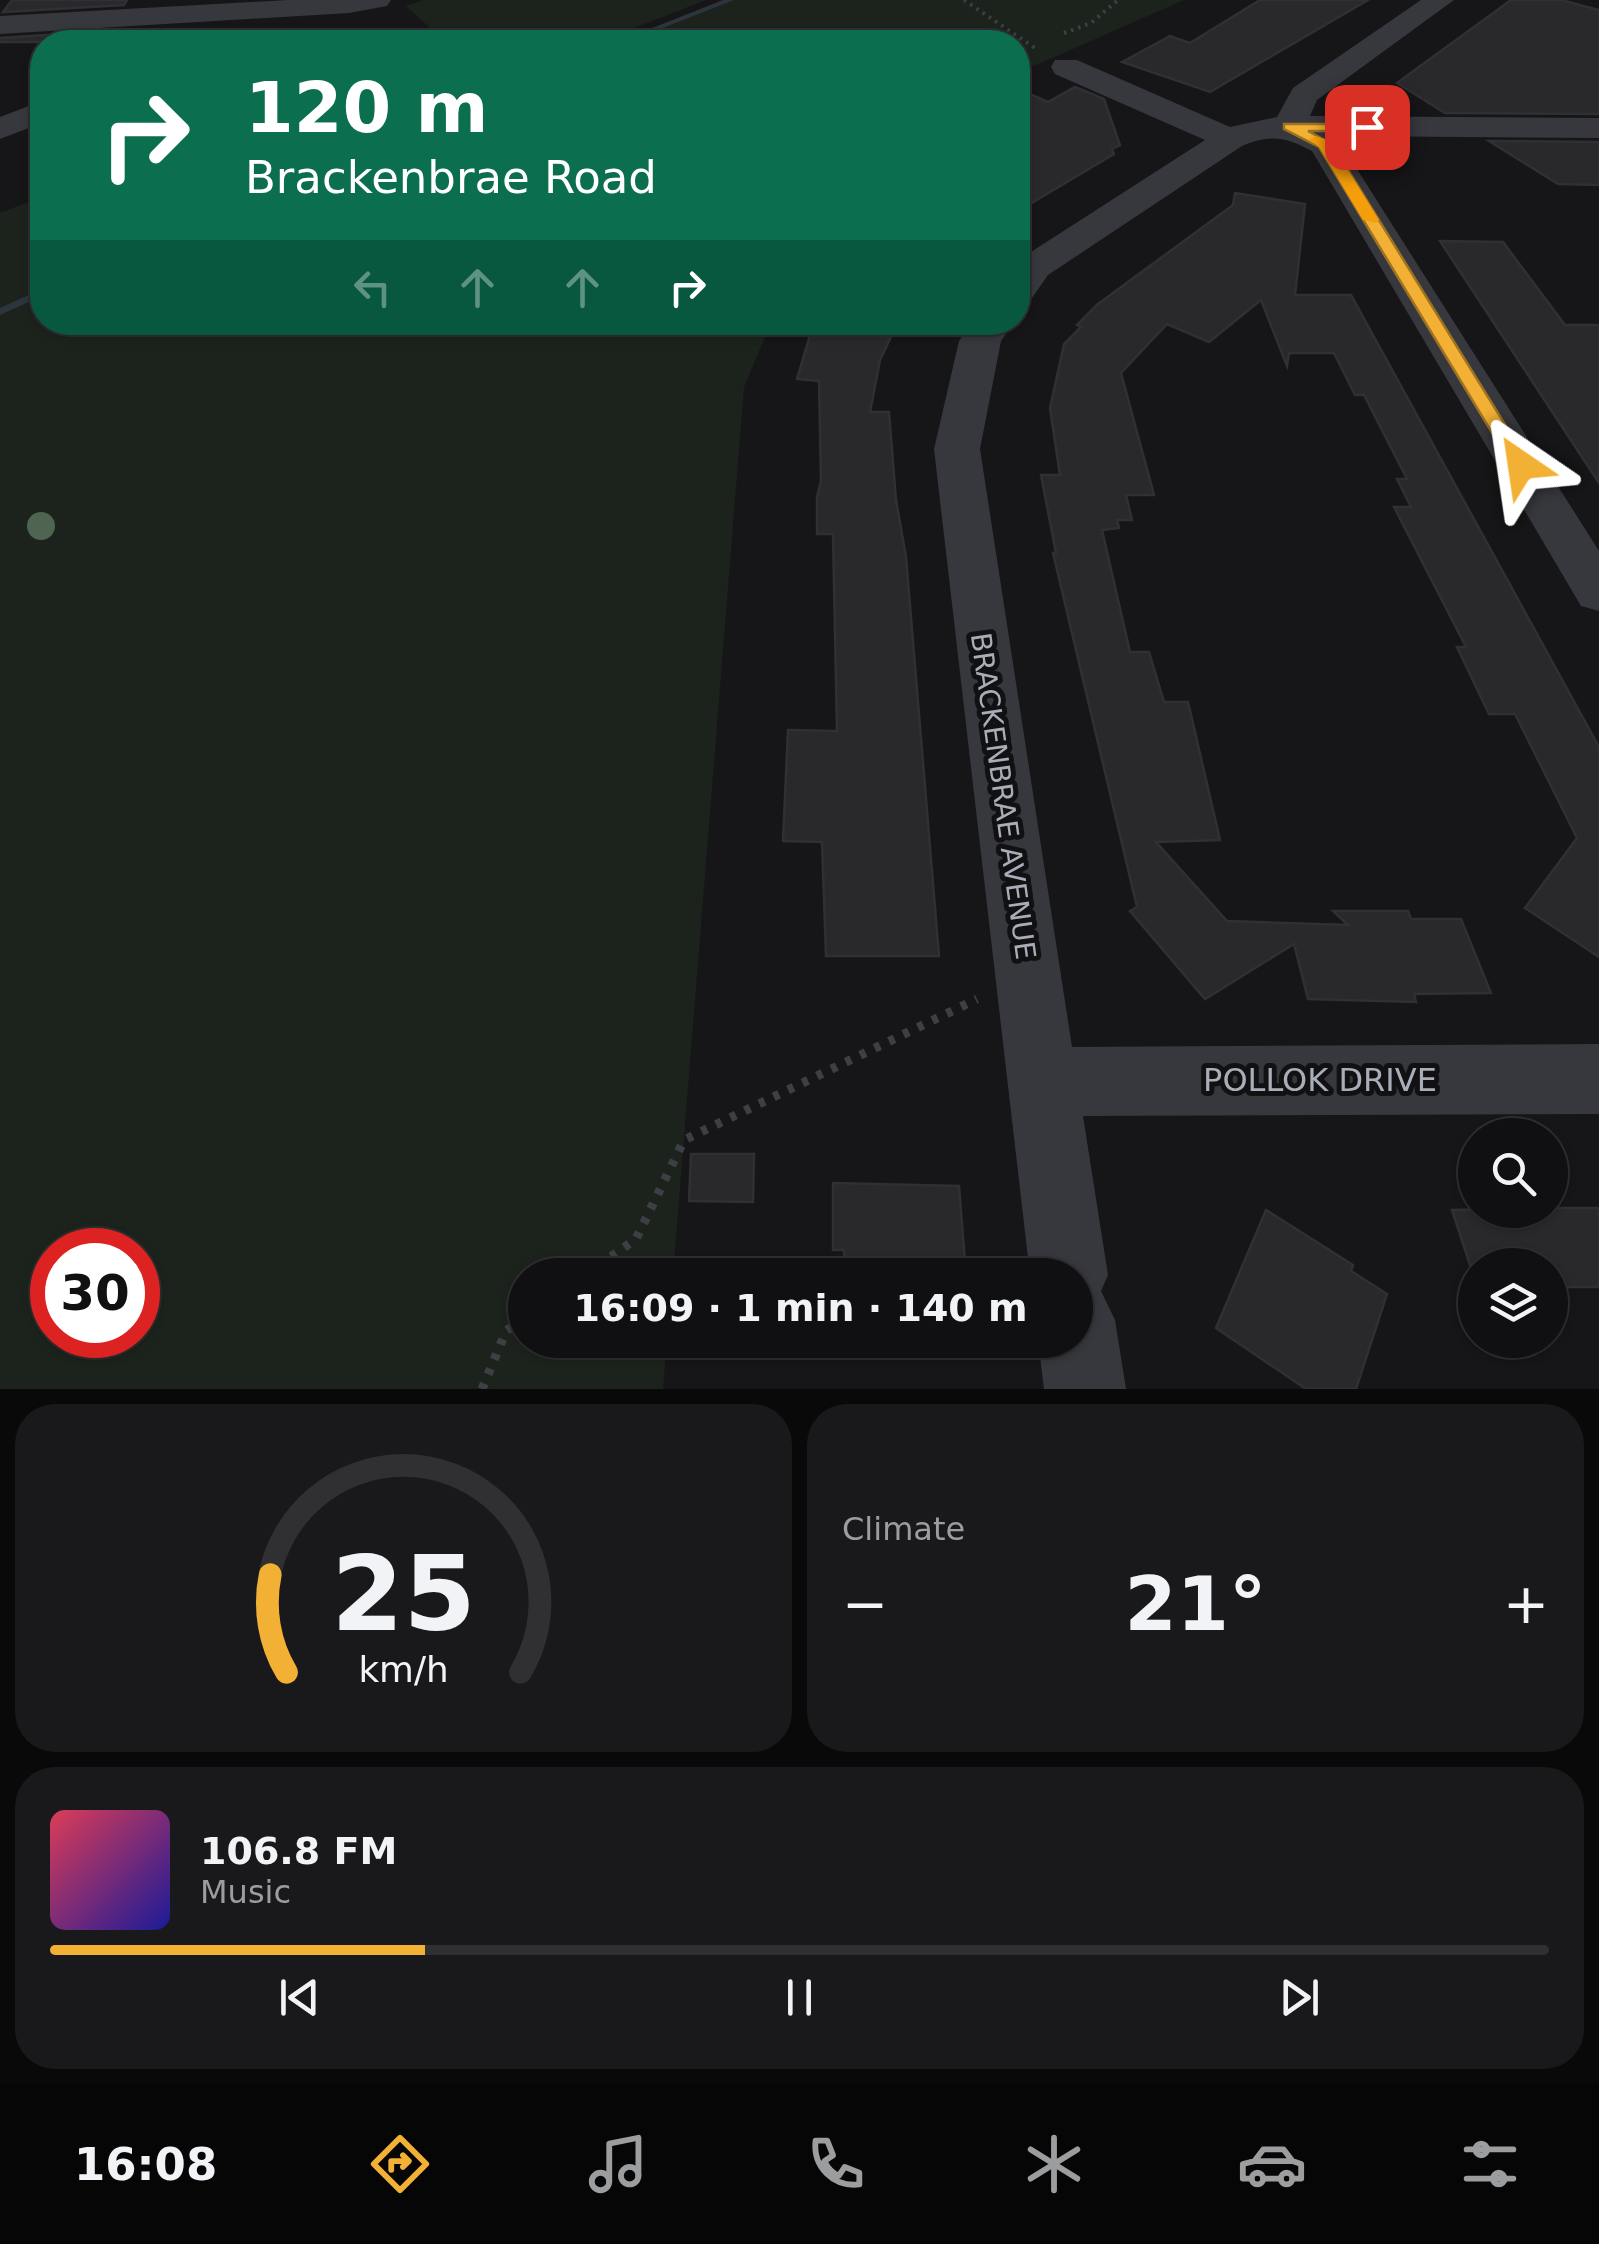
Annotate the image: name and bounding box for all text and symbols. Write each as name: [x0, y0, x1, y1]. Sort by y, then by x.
text: 120 m: [245, 67, 488, 149]
icon: right: [80, 70, 210, 200]
pin: [1325, 85, 1410, 170]
icon: arrive: [1340, 100, 1395, 155]
text: Brackenbrae Road: [245, 151, 657, 204]
icon: left: [345, 260, 400, 315]
icon: ahead: [450, 260, 505, 315]
icon: ahead: [555, 260, 610, 315]
icon: right: [660, 260, 715, 315]
position arrow: [1469, 413, 1573, 517]
street label: BRACKENBRAE AVENUE: [964, 631, 1042, 961]
street label: POLLOK DRIVE: [1203, 1061, 1437, 1099]
map controls: [1458, 1118, 1568, 1358]
button: search: [1458, 1118, 1568, 1228]
speed limit sign: 30: [30, 1228, 160, 1358]
button: layers: [1458, 1248, 1568, 1358]
text: 16:09 · 1 min · 140 m: [573, 1286, 1028, 1330]
text: Climate: [842, 1510, 965, 1548]
text: 25: [331, 1533, 476, 1655]
text: 21°: [1125, 1560, 1266, 1648]
text: −: [842, 1572, 888, 1636]
text: +: [1503, 1572, 1549, 1636]
text: km/h: [358, 1649, 449, 1690]
text: 106.8 FM: [200, 1829, 397, 1873]
text: Music: [200, 1873, 291, 1911]
icon: previous: [272, 1970, 327, 2025]
icon: pause: [772, 1970, 827, 2025]
icon: next: [1272, 1970, 1327, 2025]
icon: directions: [365, 2129, 435, 2199]
icon: music: [583, 2129, 653, 2199]
icon: phone: [801, 2129, 871, 2199]
icon: climate: [1019, 2129, 1089, 2199]
icon: car: [1237, 2129, 1307, 2199]
icon: filters: [1455, 2129, 1525, 2199]
text: 16:08: [74, 2138, 217, 2191]

